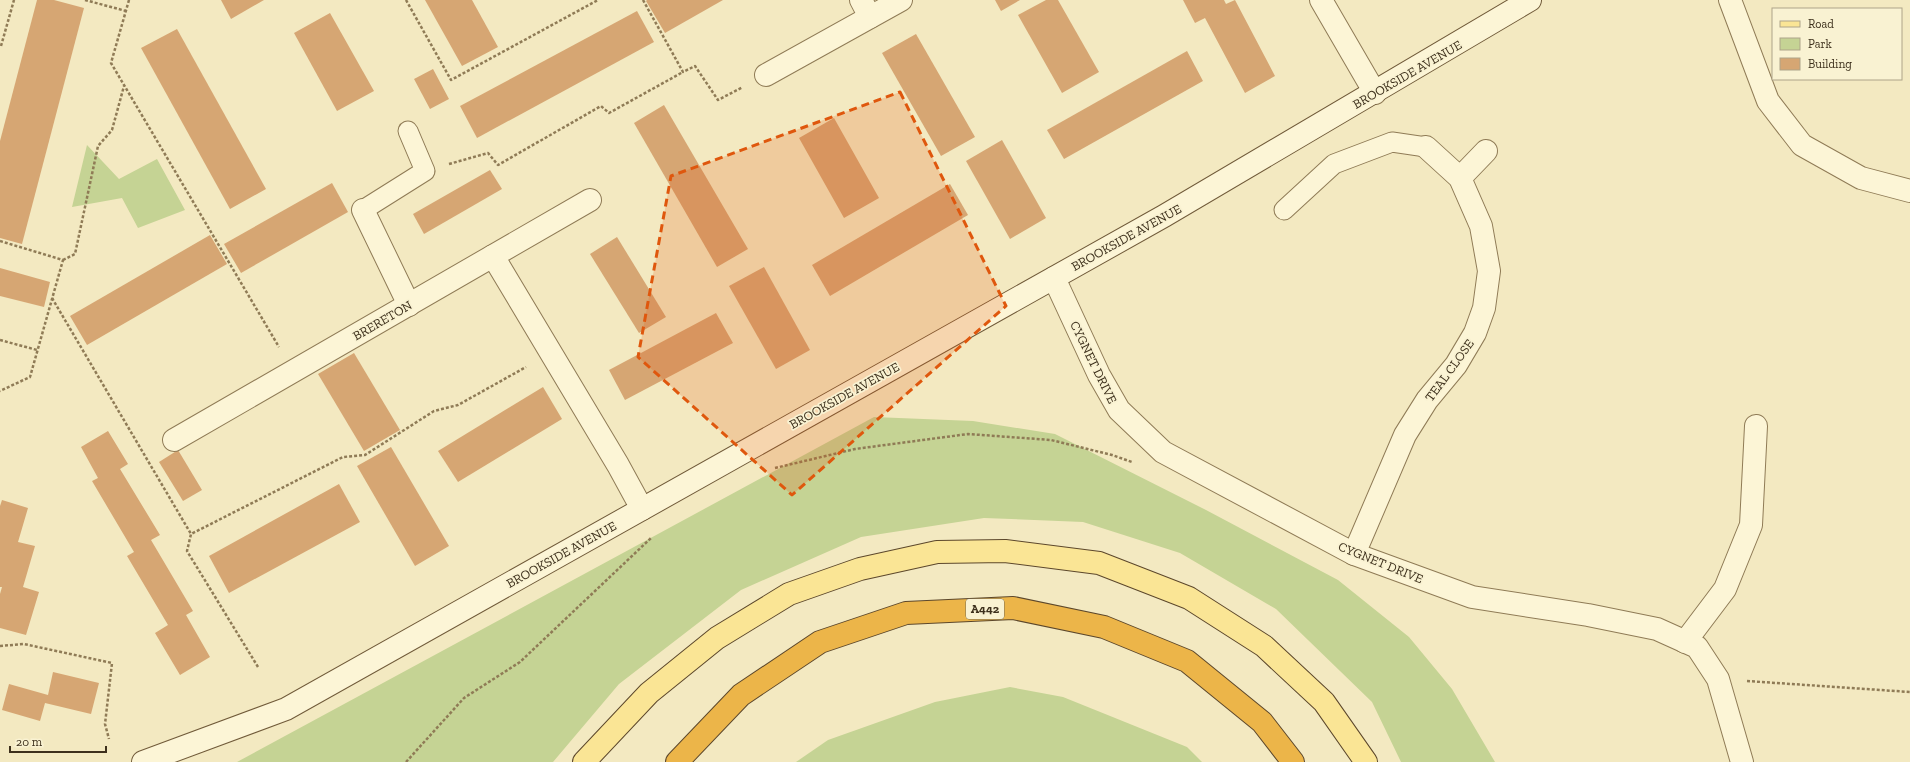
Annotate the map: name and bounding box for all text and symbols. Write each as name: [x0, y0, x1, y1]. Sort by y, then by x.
legend: [1772, 8, 1902, 80]
text: Road: [1808, 17, 1834, 31]
street label: BROOKSIDE AVENUE: [1350, 37, 1465, 112]
text: Park: [1808, 37, 1833, 51]
text: Building: [1808, 57, 1852, 71]
street label: BROOKSIDE AVENUE: [1069, 201, 1184, 274]
street label: BRERETON: [350, 297, 415, 343]
street label: CYGNET DRIVE: [1067, 318, 1120, 406]
street label: TEAL CLOSE: [1422, 336, 1477, 404]
street label: BROOKSIDE AVENUE: [787, 359, 902, 432]
street label: BROOKSIDE AVENUE: [504, 518, 619, 591]
street label: CYGNET DRIVE: [1336, 539, 1426, 586]
road number: A442: [966, 599, 1004, 619]
scale bar: [10, 728, 106, 754]
text: 20 m: [16, 735, 43, 749]

